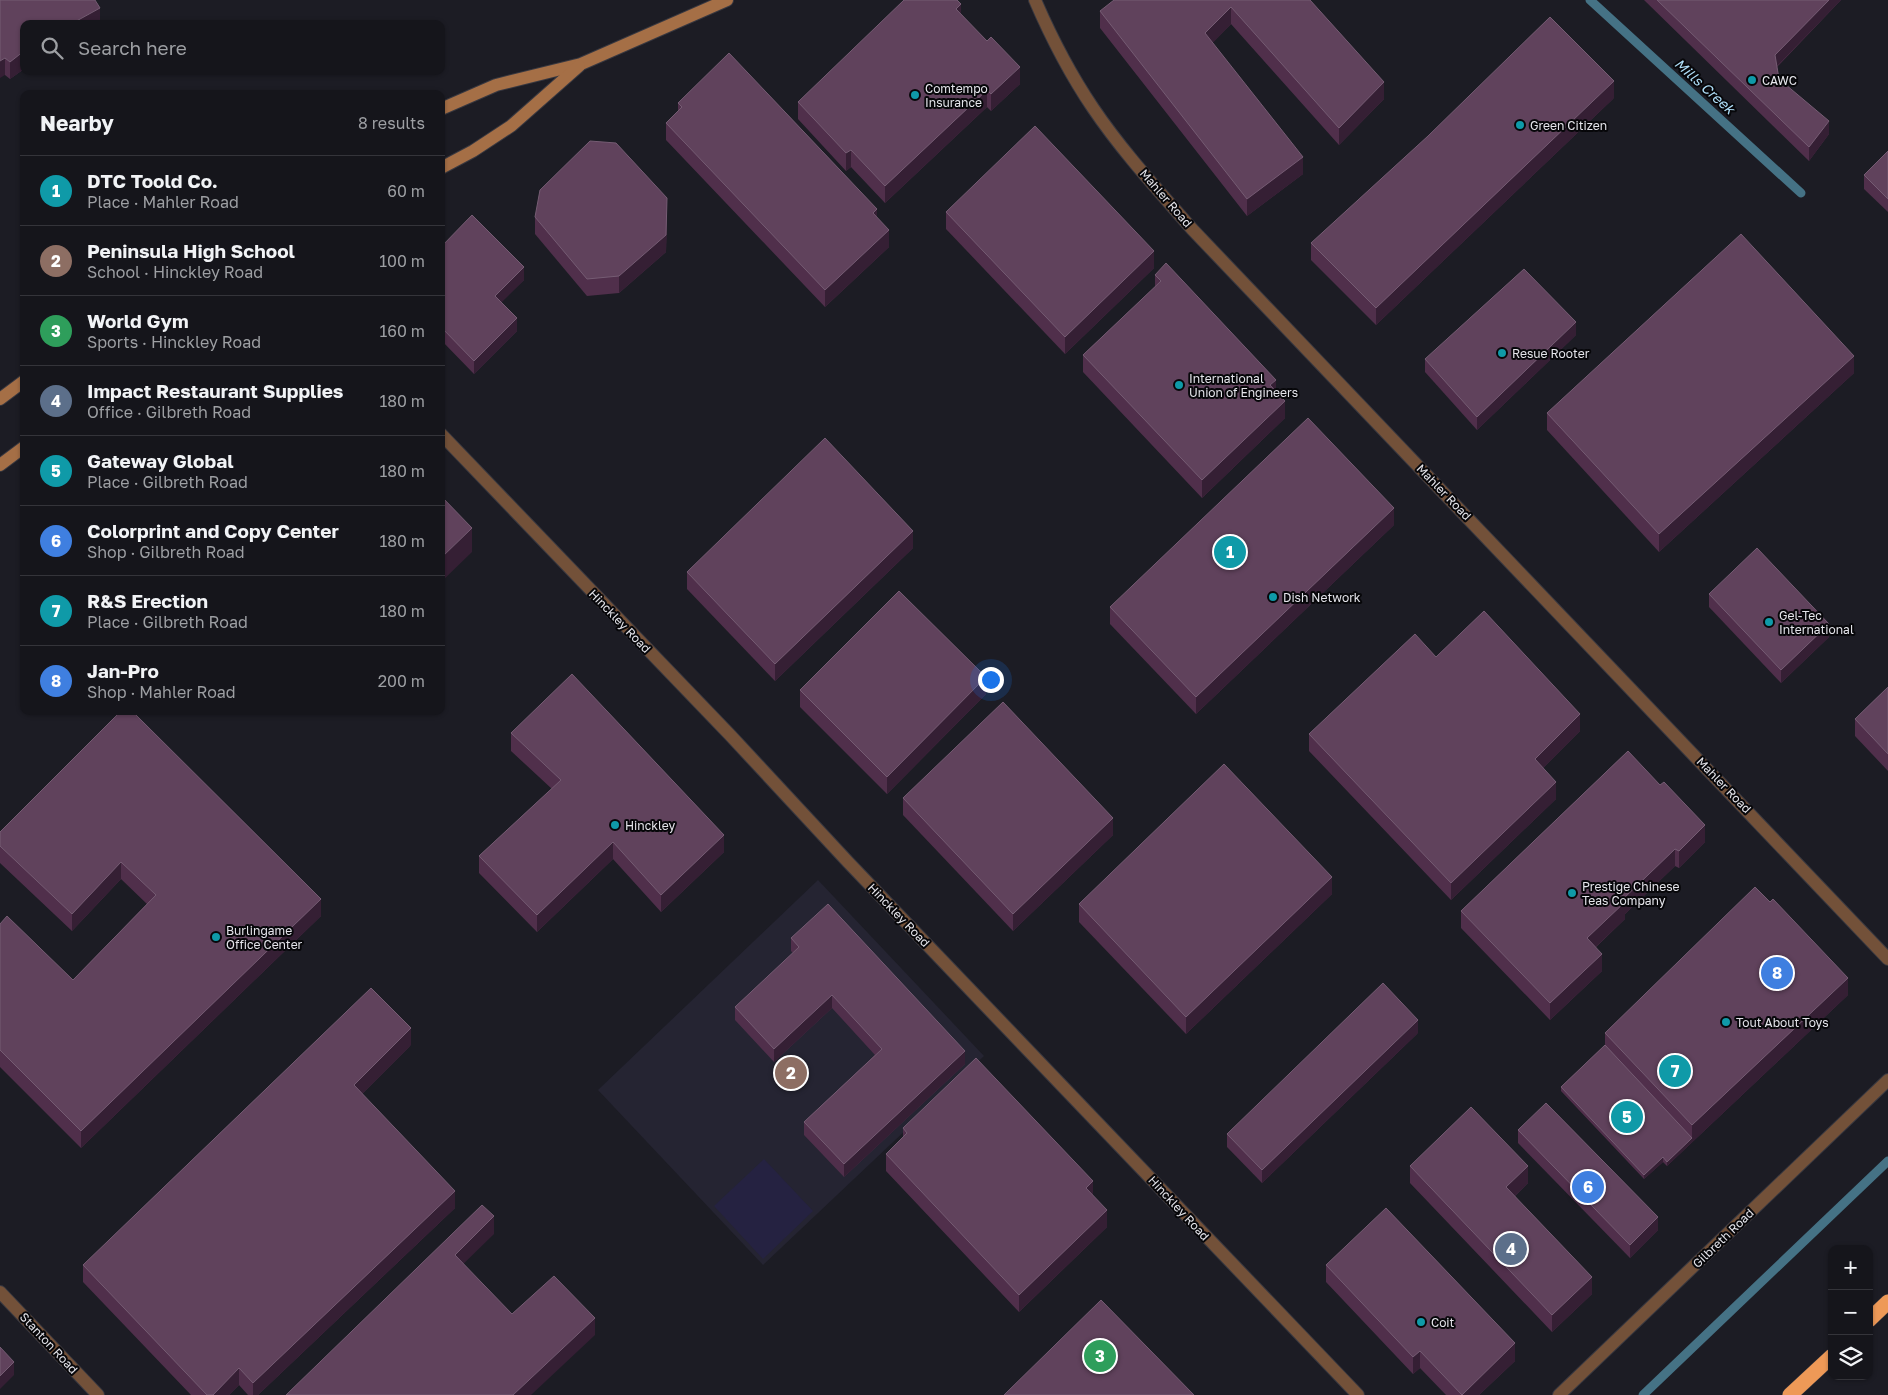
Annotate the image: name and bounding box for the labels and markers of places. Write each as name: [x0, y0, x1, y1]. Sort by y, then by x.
place label: CAWC: [1762, 73, 1797, 88]
marker: CAWC: [1746, 74, 1758, 86]
place label: Comtempo Insurance: [925, 81, 988, 110]
marker: Comtempo Insurance: [909, 89, 921, 101]
place label: Green Citizen: [1530, 118, 1607, 133]
marker: Green Citizen: [1514, 119, 1526, 131]
place label: Resue Rooter: [1512, 346, 1590, 361]
marker: Resue Rooter: [1496, 347, 1508, 359]
place label: International Union of Engineers: [1189, 371, 1298, 400]
marker: International Union of Engineers: [1173, 379, 1185, 391]
pin: 1: [1214, 533, 1246, 571]
place label: Dish Network: [1283, 590, 1361, 605]
marker: Dish Network: [1267, 591, 1279, 603]
place label: Gel-Tec International: [1779, 608, 1854, 637]
marker: Gel-Tec International: [1763, 616, 1775, 628]
place label: Hinckley: [625, 818, 675, 833]
marker: Hinckley: [609, 819, 621, 831]
place label: Prestige Chinese Teas Company: [1582, 879, 1680, 908]
marker: Prestige Chinese Teas Company: [1566, 887, 1578, 899]
place label: Burlingame Office Center: [226, 923, 303, 952]
marker: Burlingame Office Center: [210, 931, 222, 943]
pin: 8: [1761, 954, 1793, 992]
place label: Tout About Toys: [1736, 1015, 1829, 1030]
marker: Tout About Toys: [1720, 1016, 1732, 1028]
pin: 7: [1659, 1052, 1691, 1090]
pin: 2: [775, 1054, 807, 1092]
pin: 5: [1611, 1098, 1643, 1136]
pin: 6: [1572, 1168, 1604, 1206]
pin: 4: [1495, 1230, 1527, 1268]
place label: Coit: [1431, 1315, 1455, 1330]
marker: Coit: [1415, 1316, 1427, 1328]
pin: 3: [1084, 1337, 1116, 1375]

